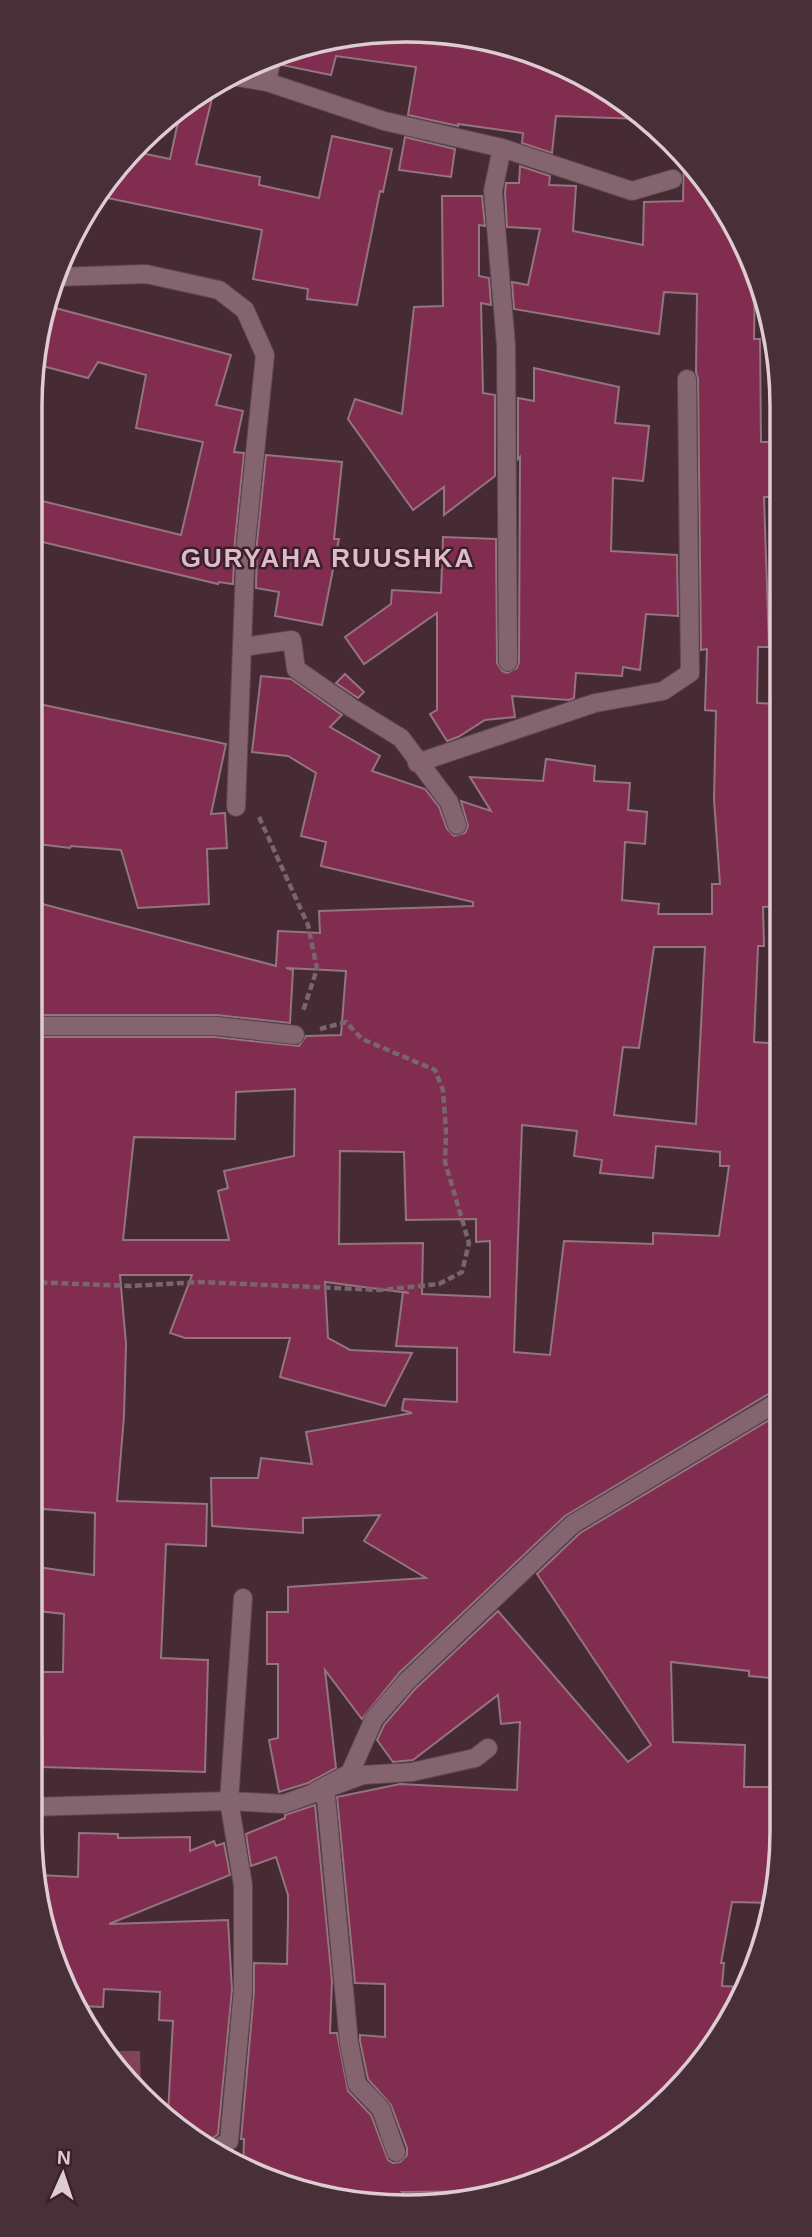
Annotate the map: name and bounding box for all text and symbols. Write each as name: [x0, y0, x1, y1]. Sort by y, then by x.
district label: GURYAHA RUUSHKA: [181, 543, 475, 573]
north arrow: [28, 2139, 98, 2209]
text: N: [56, 2147, 71, 2168]

